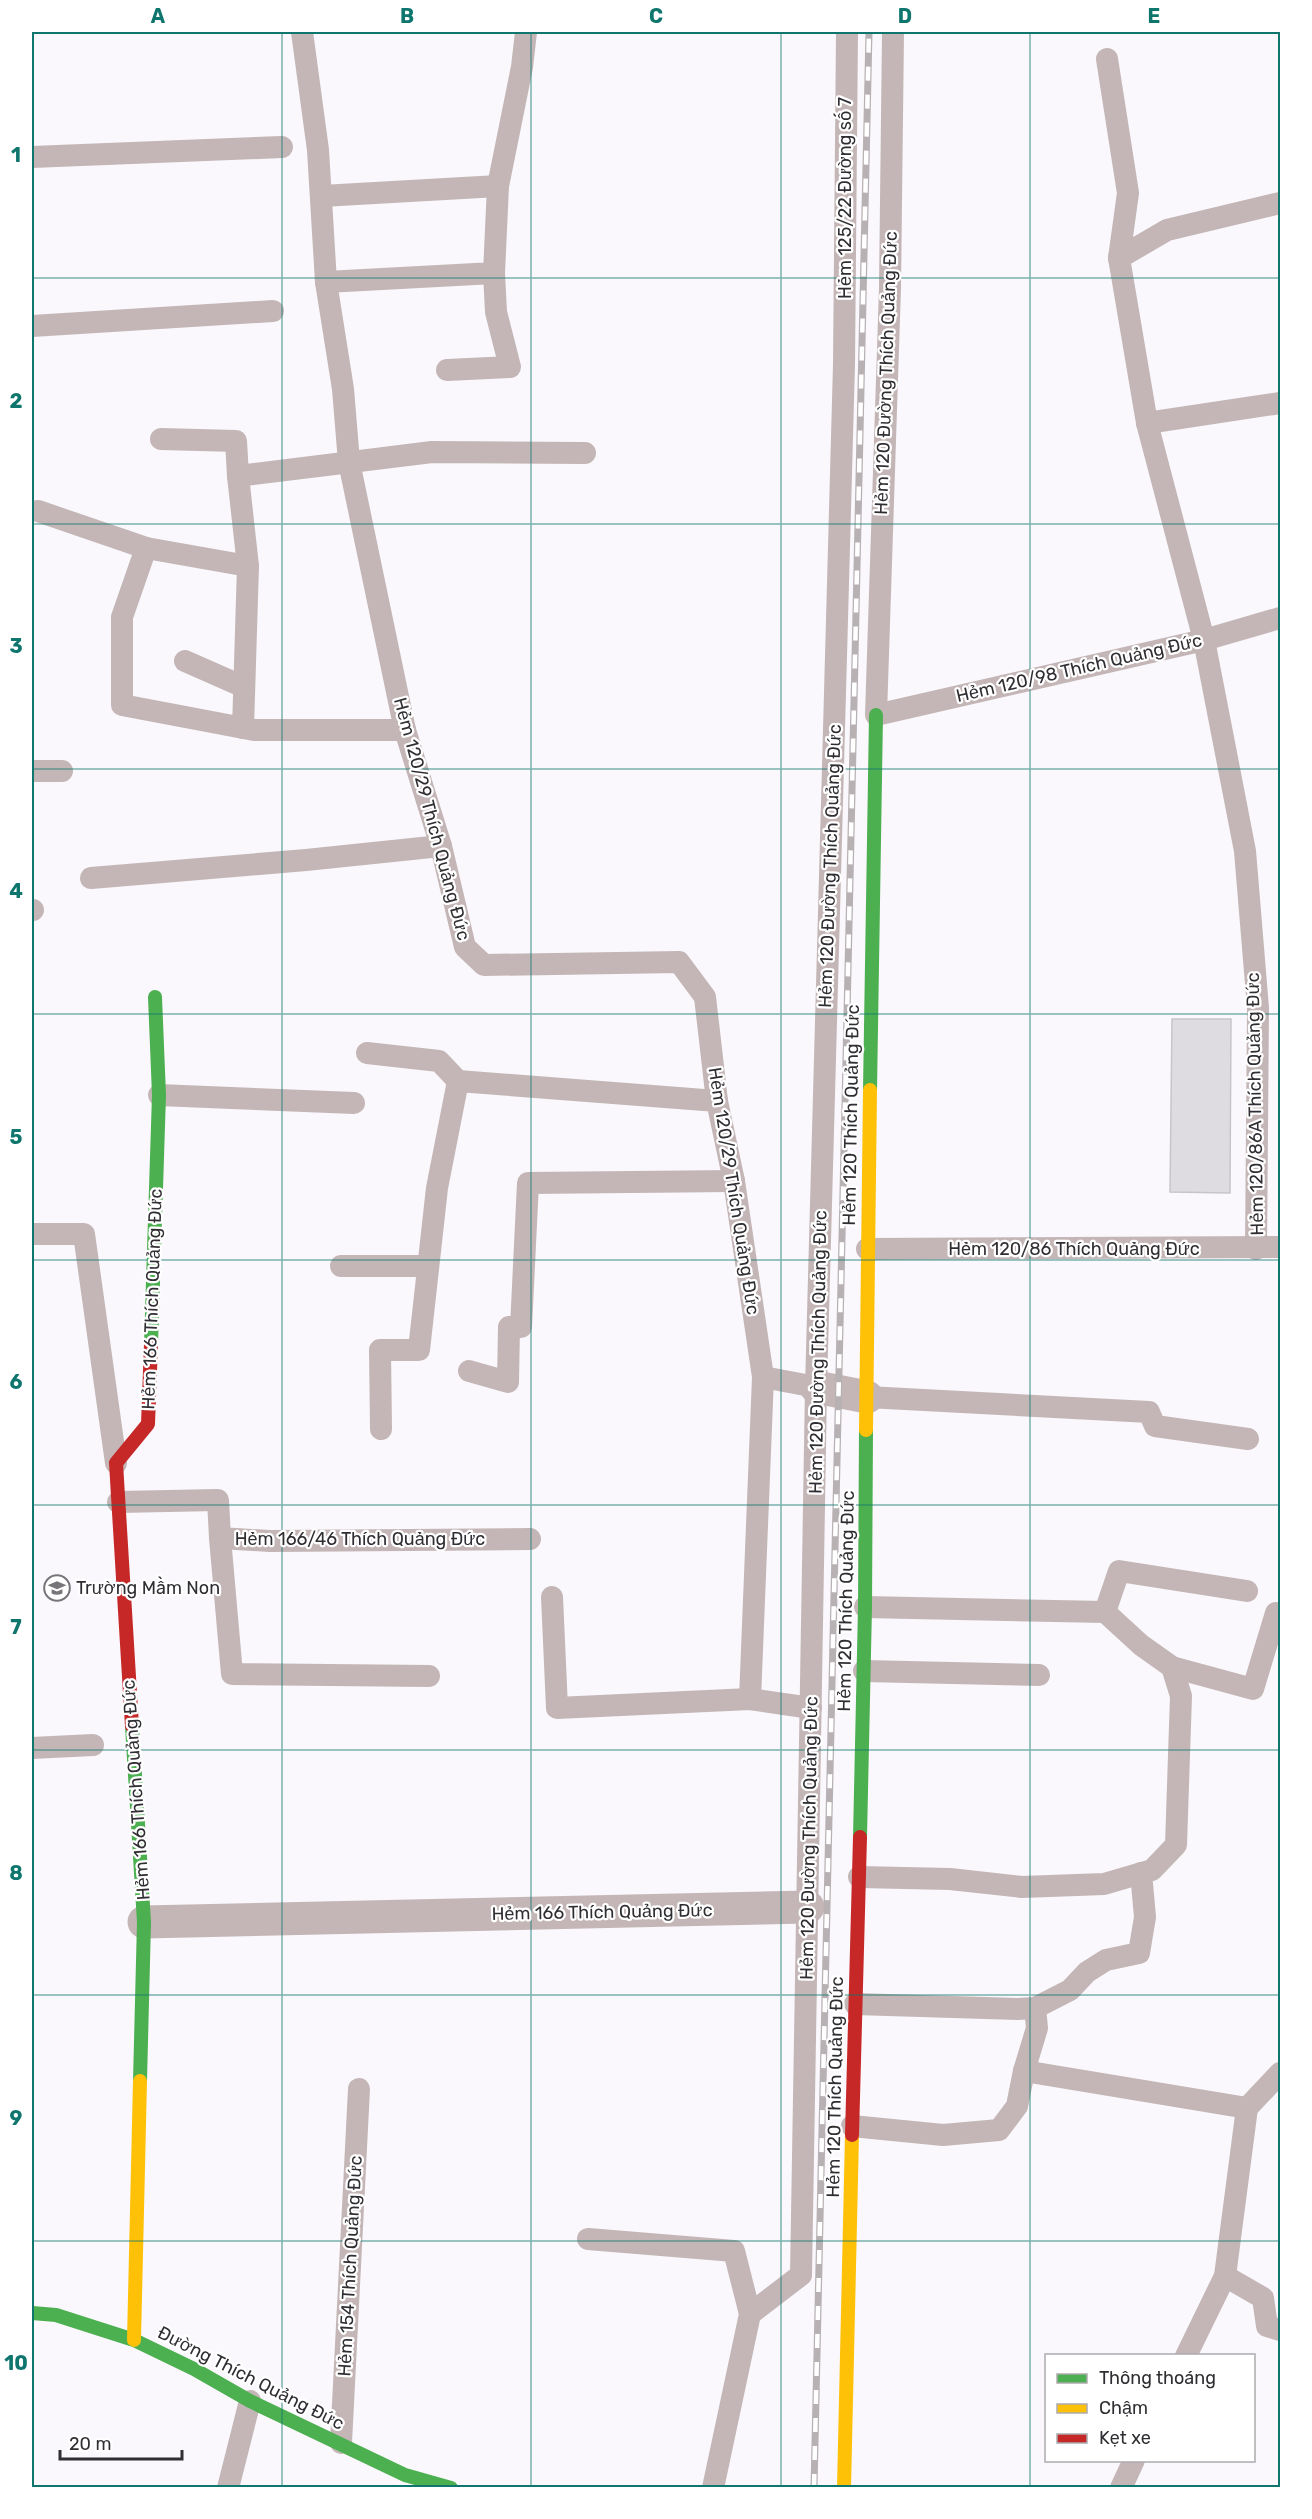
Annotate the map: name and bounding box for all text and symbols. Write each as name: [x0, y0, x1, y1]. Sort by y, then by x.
text: A: [151, 4, 166, 28]
text: B: [400, 4, 414, 28]
text: C: [649, 4, 663, 28]
text: D: [898, 4, 912, 28]
text: E: [1148, 4, 1160, 28]
street label: Hẻm 125/22 Đường số 7: [833, 97, 856, 299]
text: 1: [11, 143, 21, 167]
street label: Hẻm 120 Đường Thích Quảng Đức: [870, 231, 902, 515]
text: 2: [10, 389, 23, 413]
street label: Hẻm 120/98 Thích Quảng Đức: [954, 629, 1204, 707]
text: 3: [9, 634, 23, 658]
street label: Hẻm 120/29 Thích Quảng Đức: [389, 695, 475, 943]
street label: Hẻm 120 Đường Thích Quảng Đức: [814, 724, 846, 1008]
text: 4: [9, 879, 23, 903]
street label: Hẻm 120/86A Thích Quảng Đức: [1242, 972, 1268, 1236]
street label: Hẻm 120 Thích Quảng Đức: [838, 1004, 864, 1226]
street label: Hẻm 120/29 Thích Quảng Đức: [704, 1066, 764, 1317]
text: 5: [10, 1125, 23, 1149]
street label: Hẻm 166 Thích Quảng Đức: [137, 1188, 167, 1410]
street label: Hẻm 120 Đường Thích Quảng Đức: [805, 1210, 831, 1494]
street label: Hẻm 120/86 Thích Quảng Đức: [948, 1238, 1200, 1260]
text: 6: [9, 1370, 23, 1394]
street label: Hẻm 120 Thích Quảng Đức: [833, 1490, 859, 1712]
street label: Hẻm 166/46 Thích Quảng Đức: [235, 1528, 485, 1550]
school or university icon: Trường Mầm Non: [42, 1573, 72, 1603]
place label: Trường Mầm Non: [76, 1576, 220, 1599]
text: 7: [10, 1615, 22, 1639]
street label: Hẻm 166 Thích Quảng Đức: [117, 1679, 155, 1901]
street label: Hẻm 120 Đường Thích Quảng Đức: [796, 1696, 822, 1980]
text: 8: [9, 1861, 23, 1885]
street label: Hẻm 166 Thích Quảng Đức: [491, 1899, 713, 1925]
street label: Hẻm 120 Thích Quảng Đức: [822, 1976, 848, 2198]
text: 9: [10, 2106, 23, 2130]
street label: Hẻm 154 Thích Quảng Đức: [333, 2155, 367, 2377]
street label: Đường Thích Quảng Đức: [154, 2321, 348, 2435]
text: 10: [4, 2351, 28, 2375]
legend: [1045, 2354, 1255, 2462]
text: Thông thoáng: [1099, 2367, 1216, 2389]
text: Chậm: [1099, 2397, 1148, 2419]
scale bar: [60, 2423, 182, 2461]
text: Kẹt xe: [1099, 2427, 1151, 2449]
text: 20 m: [69, 2433, 111, 2455]

